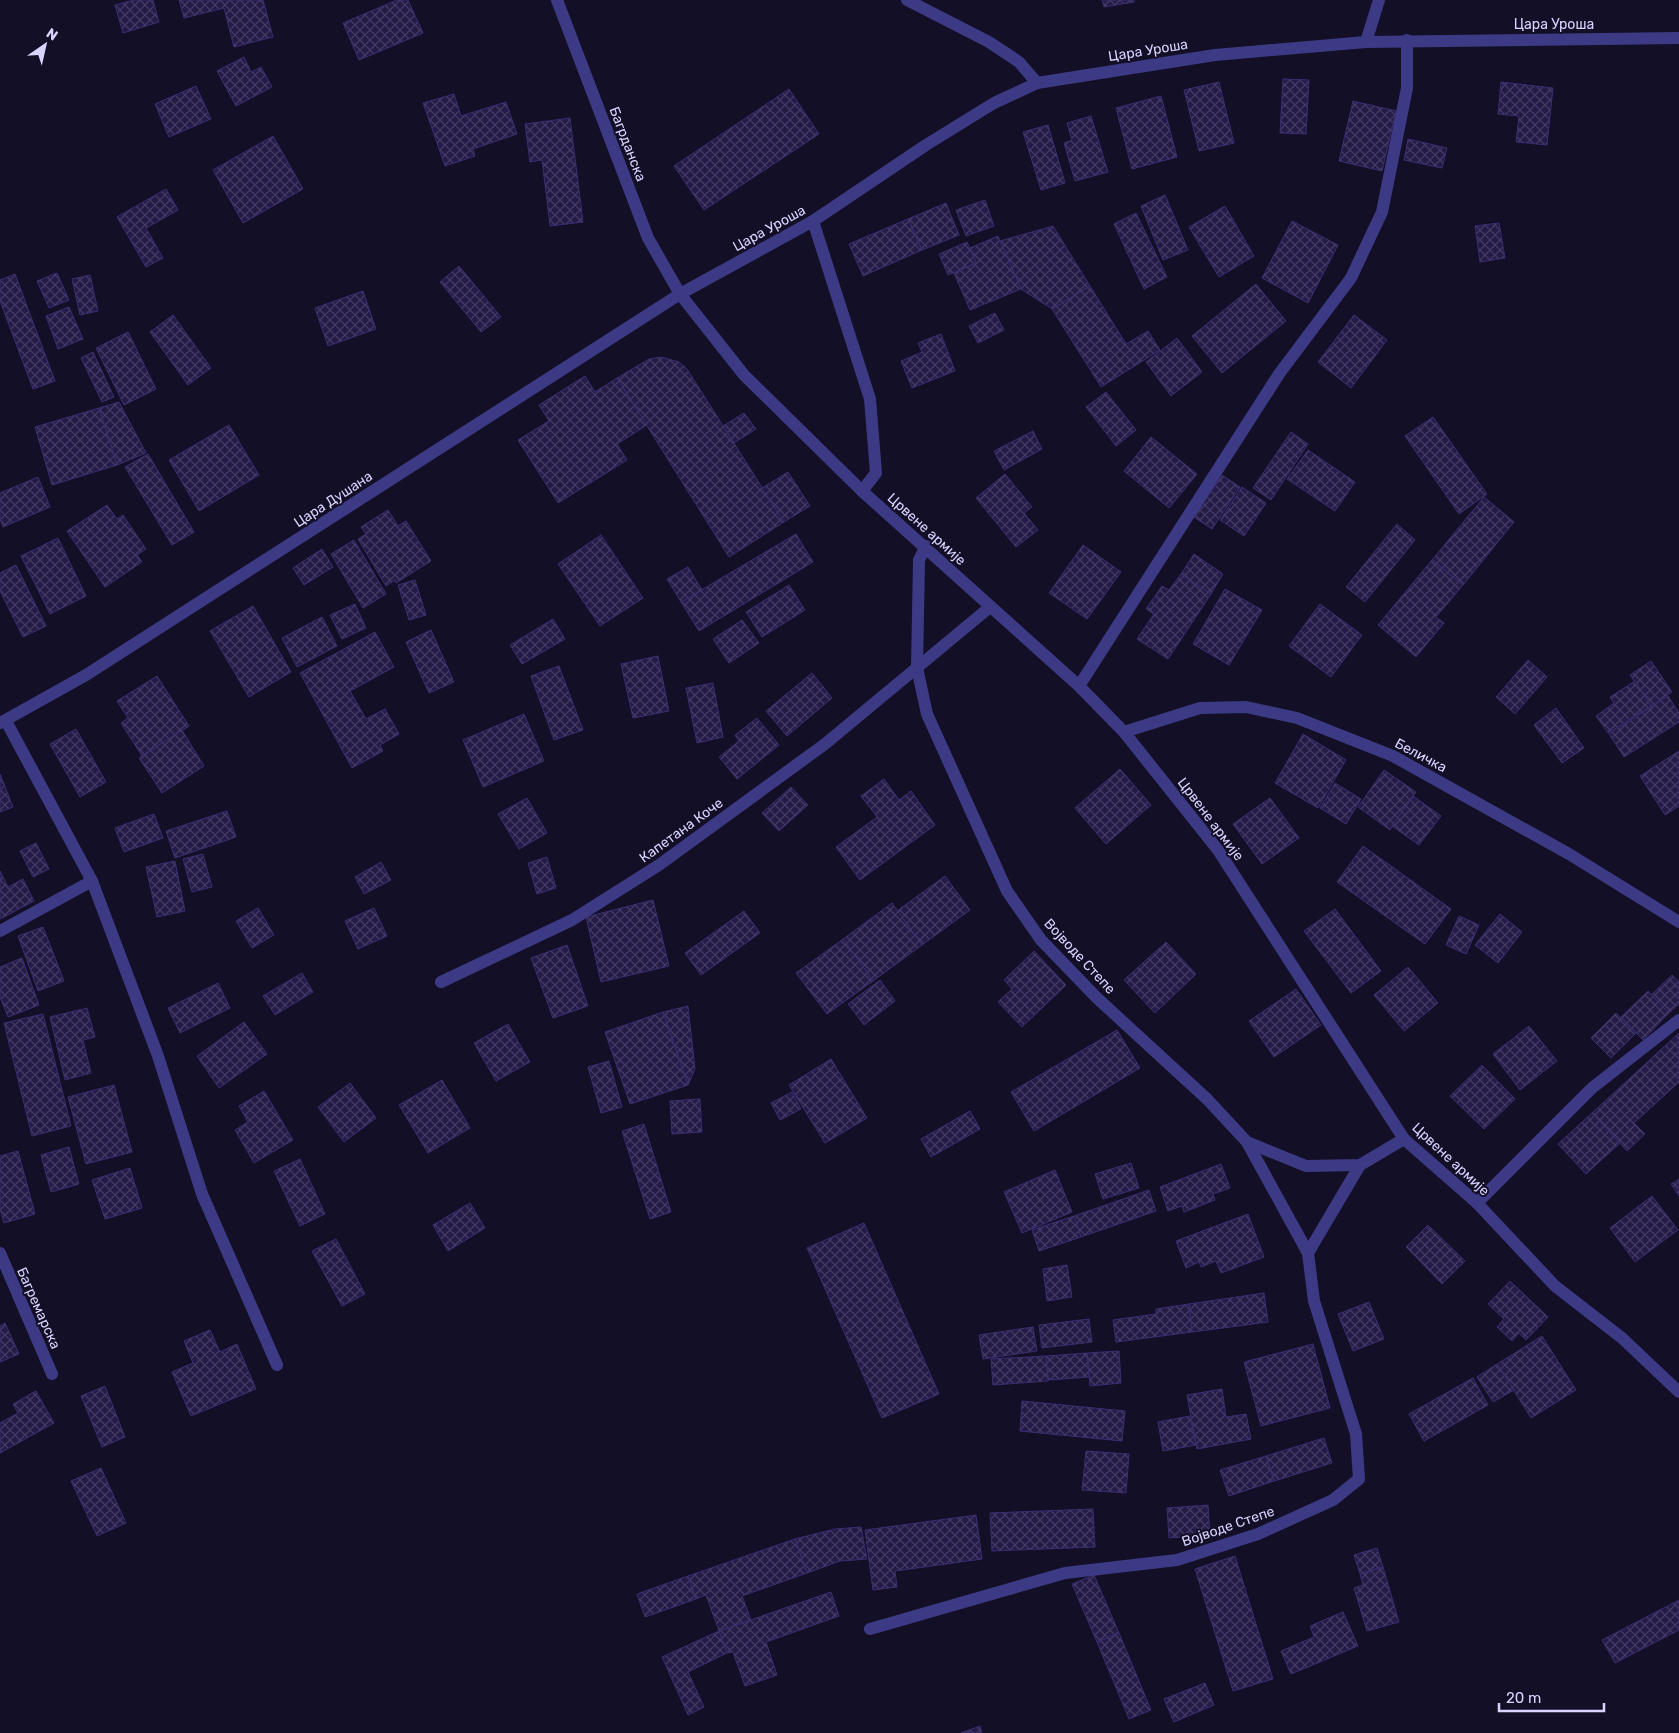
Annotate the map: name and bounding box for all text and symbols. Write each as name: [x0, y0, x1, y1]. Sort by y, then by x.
street label: Цара Уроша: [1514, 16, 1594, 33]
north arrow: [20, 20, 70, 70]
text: N: [43, 25, 61, 45]
street label: Цара Уроша: [1107, 36, 1189, 65]
street label: Багрданска: [606, 104, 650, 184]
street label: Цара Уроша: [730, 202, 808, 255]
street label: Цара Душана: [291, 468, 376, 531]
street label: Црвене армије: [884, 490, 969, 569]
street label: Беличка: [1392, 735, 1450, 776]
street label: Црвене армије: [1174, 774, 1247, 864]
street label: Капетана Коче: [636, 794, 727, 867]
street label: Војводе Степе: [1040, 915, 1119, 998]
street label: Црвене армије: [1408, 1119, 1493, 1200]
street label: Багремарска: [13, 1265, 64, 1352]
street label: Војводе Степе: [1180, 1503, 1277, 1550]
scale bar: [1499, 1680, 1604, 1712]
text: 20 m: [1506, 1689, 1541, 1707]

